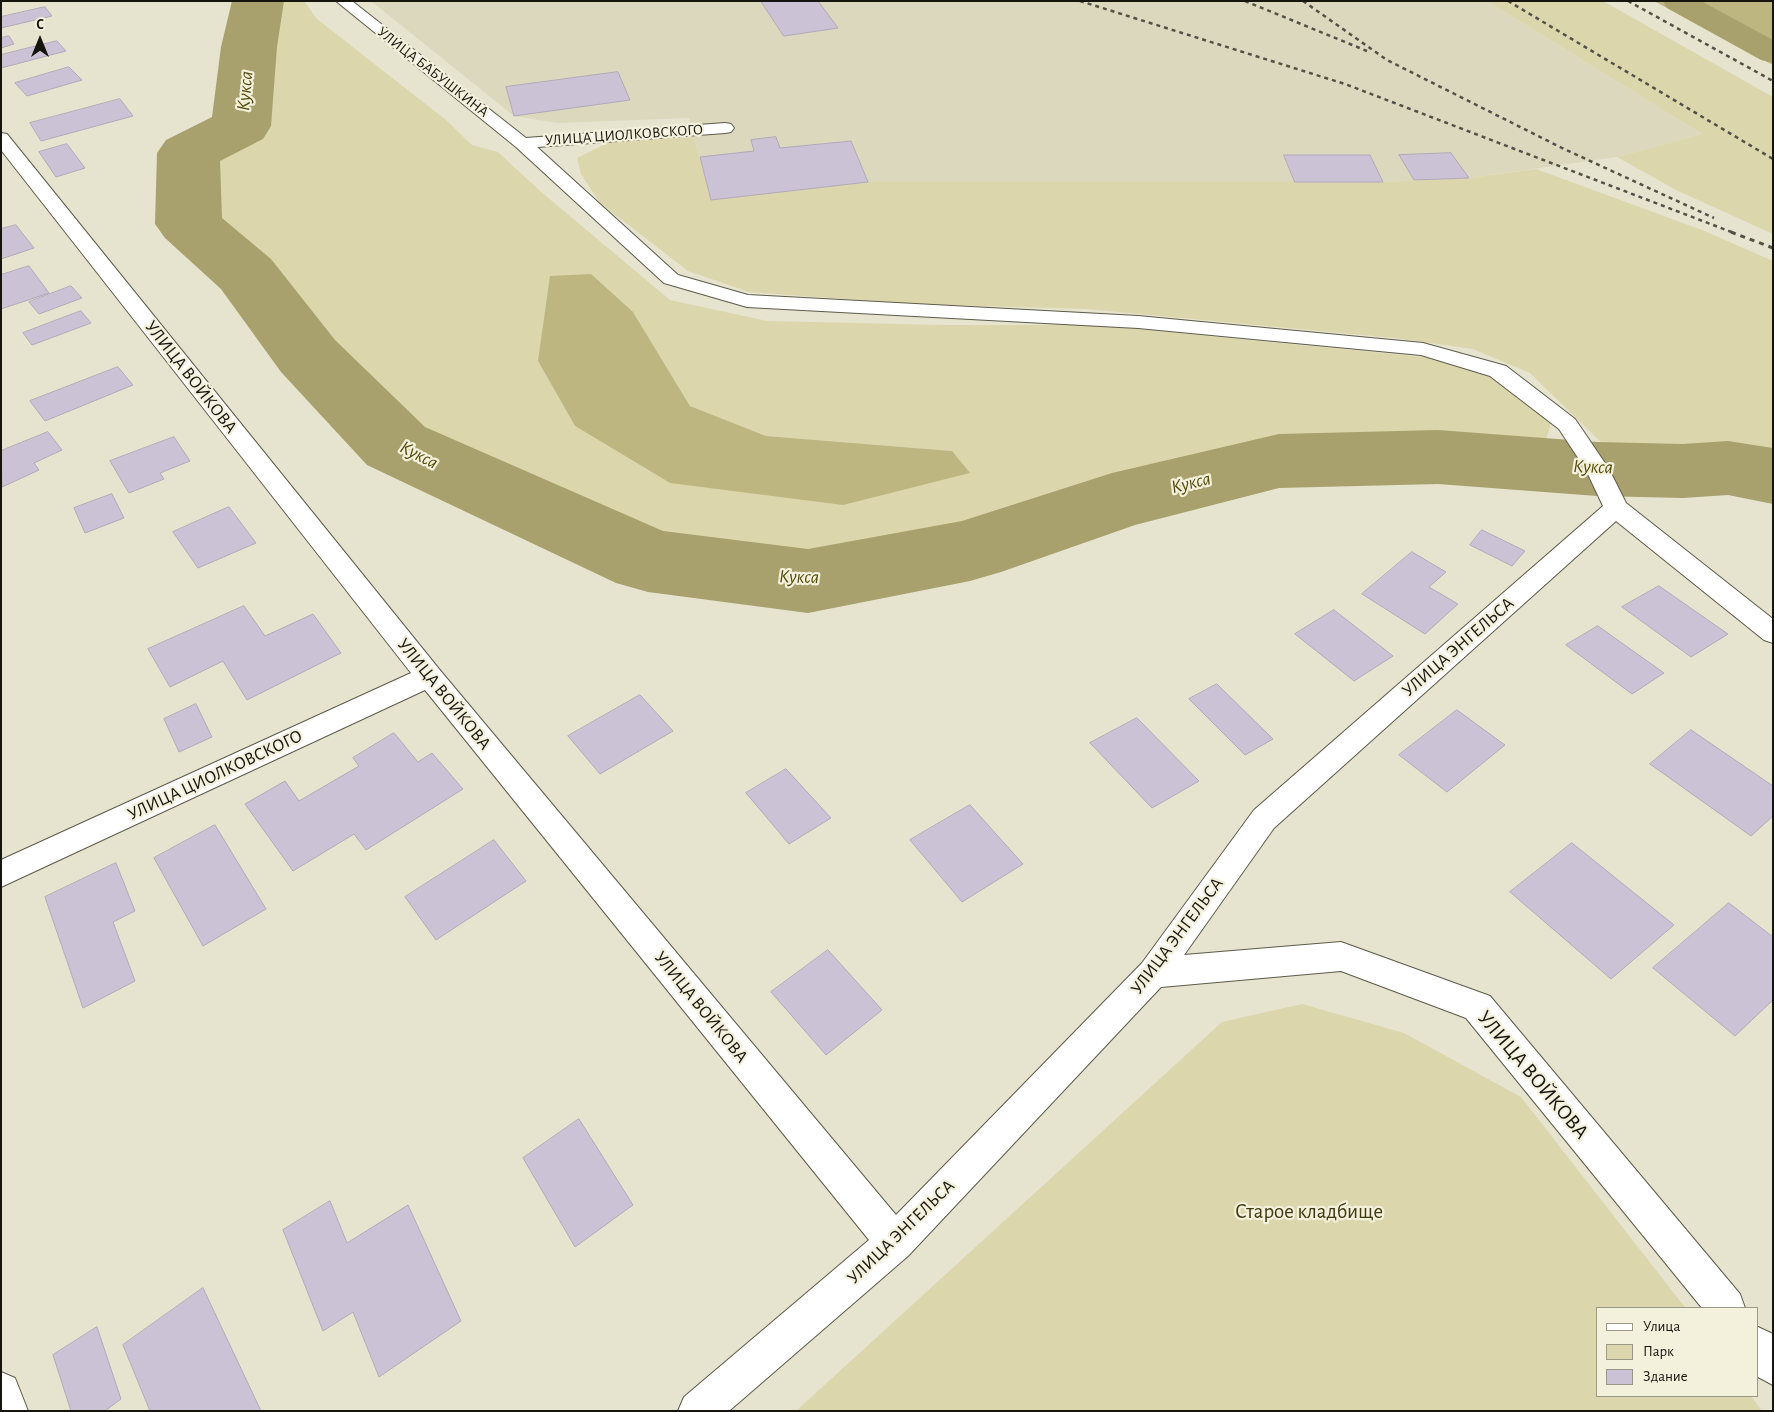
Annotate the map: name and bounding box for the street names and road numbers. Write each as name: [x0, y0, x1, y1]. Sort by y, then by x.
street label: УЛИЦА БАБУШКИНА: [374, 23, 492, 121]
street label: УЛИЦА ЦИОЛКОВСКОГО: [544, 120, 704, 150]
street label: УЛИЦА ВОЙКОВА: [140, 316, 242, 438]
street label: УЛИЦА ЭНГЕЛЬСА: [1398, 593, 1518, 701]
street label: УЛИЦА ВОЙКОВА: [392, 634, 496, 754]
street label: УЛИЦА ЦИОЛКОВСКОГО: [124, 725, 306, 825]
street label: УЛИЦА ЭНГЕЛЬСА: [1126, 873, 1228, 999]
street label: УЛИЦА ВОЙКОВА: [649, 947, 753, 1067]
street label: УЛИЦА ВОЙКОВА: [1472, 1006, 1594, 1144]
street label: УЛИЦА ЭНГЕЛЬСА: [843, 1175, 959, 1289]

